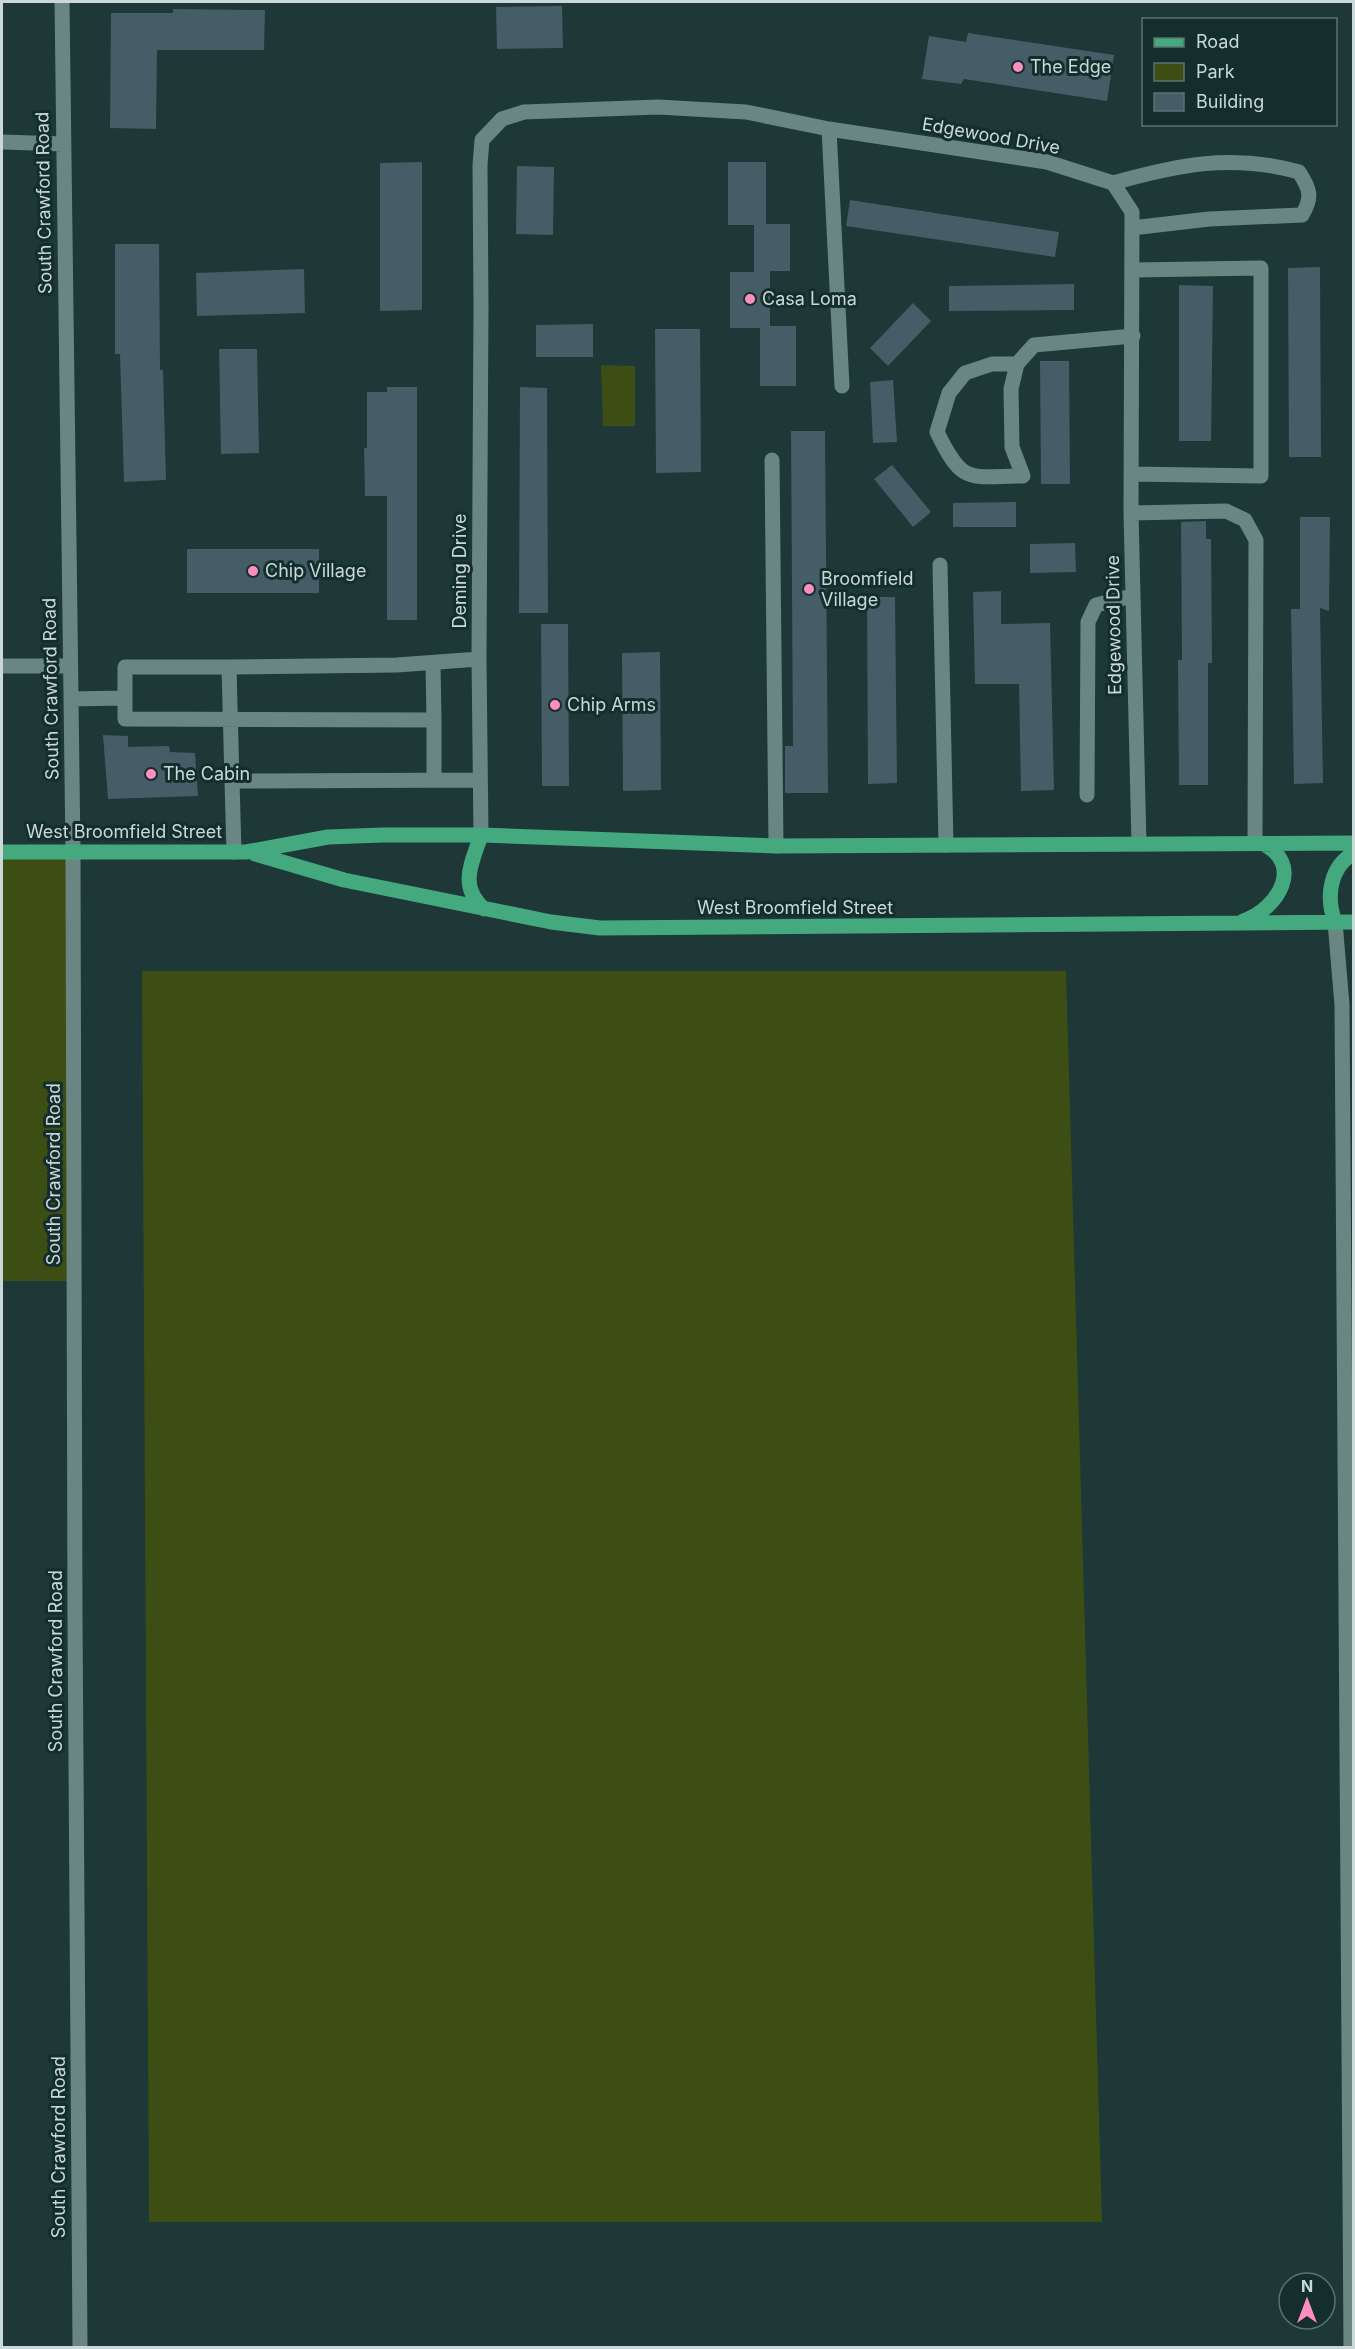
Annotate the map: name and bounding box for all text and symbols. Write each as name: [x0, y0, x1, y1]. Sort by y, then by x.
legend: [1142, 18, 1337, 126]
text: Road: [1196, 31, 1239, 52]
place label: The Edge: [1030, 56, 1111, 77]
marker: The Edge: [1011, 60, 1025, 74]
text: Park: [1196, 61, 1235, 82]
text: Building: [1196, 91, 1264, 112]
street label: South Crawford Road: [31, 112, 56, 294]
street label: Edgewood Drive: [920, 113, 1062, 158]
place label: Casa Loma: [762, 288, 857, 309]
marker: Casa Loma: [743, 292, 757, 306]
street label: Deming Drive: [449, 513, 470, 629]
street label: Edgewood Drive: [1102, 555, 1125, 695]
place label: Chip Village: [265, 560, 366, 581]
marker: Chip Village: [246, 564, 260, 578]
place label: Broomfield Village: [821, 568, 914, 610]
marker: Broomfield Village: [802, 582, 816, 596]
street label: South Crawford Road: [38, 598, 63, 780]
place label: Chip Arms: [567, 694, 656, 715]
marker: Chip Arms: [548, 698, 562, 712]
place label: The Cabin: [163, 763, 250, 784]
marker: The Cabin: [144, 767, 158, 781]
street label: West Broomfield Street: [26, 821, 222, 842]
street label: West Broomfield Street: [697, 897, 893, 918]
street label: South Crawford Road: [43, 1083, 64, 1265]
street label: South Crawford Road: [45, 1570, 66, 1752]
street label: South Crawford Road: [48, 2056, 69, 2238]
north arrow: [1277, 2271, 1337, 2331]
text: N: [1301, 2276, 1313, 2296]

